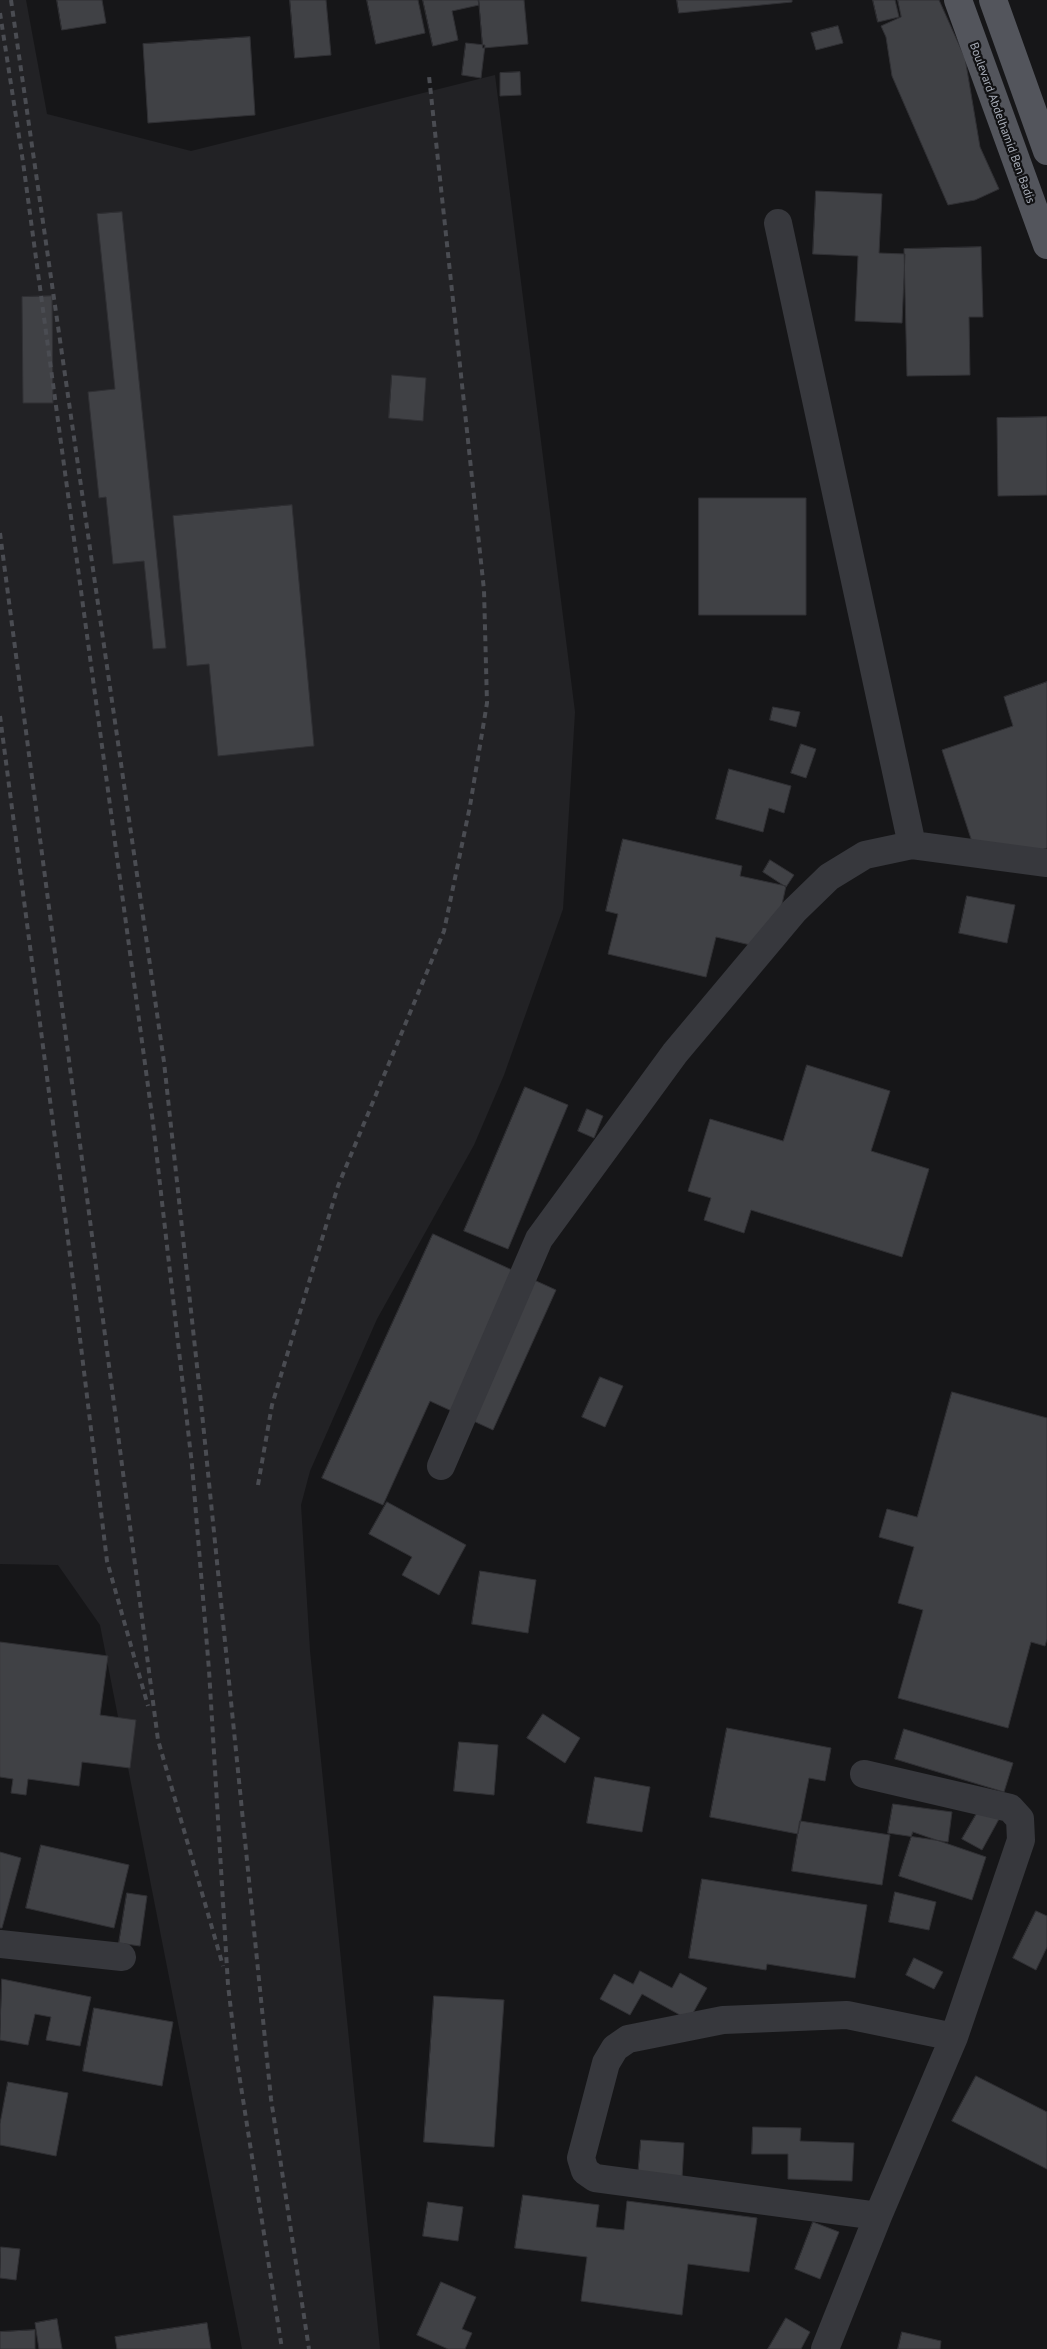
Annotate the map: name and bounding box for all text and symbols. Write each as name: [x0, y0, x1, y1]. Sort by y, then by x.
street label: Boulevard Abdelhamid Ben Badis: [966, 41, 1038, 205]

